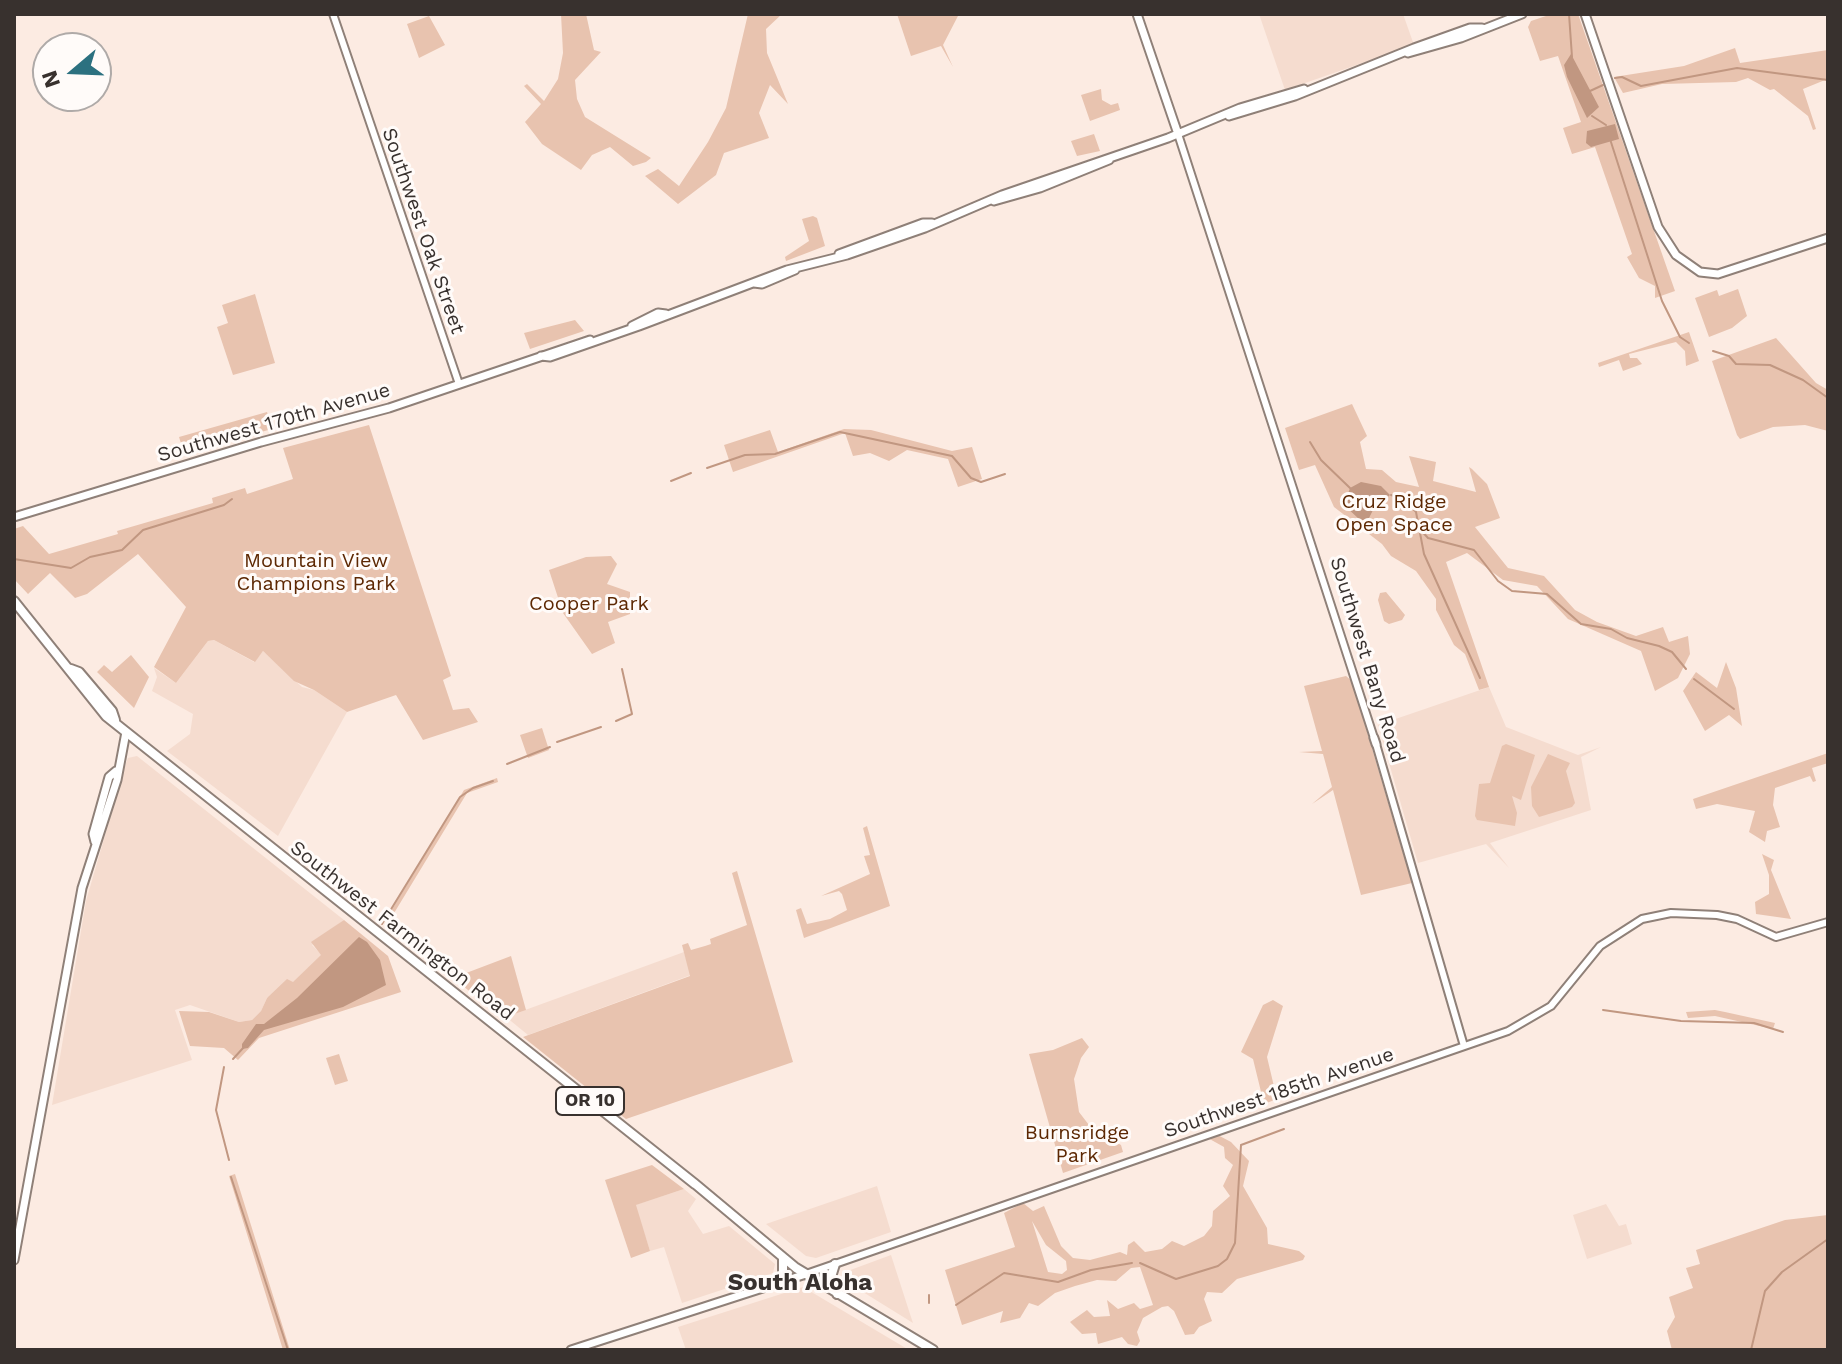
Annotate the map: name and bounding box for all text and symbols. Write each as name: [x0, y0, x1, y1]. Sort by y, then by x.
north arrow: [32, 32, 112, 112]
text: N: [36, 68, 65, 91]
street label: Southwest Oak Street: [376, 125, 470, 337]
street label: Southwest 170th Avenue: [155, 378, 393, 468]
park label: Cruz Ridge Open Space: [1335, 490, 1453, 537]
park label: Mountain View Champions Park: [236, 549, 396, 596]
street label: Southwest Bany Road: [1324, 554, 1410, 766]
park label: Cooper Park: [529, 592, 649, 616]
street label: Southwest Farmington Road: [285, 836, 519, 1026]
street label: Southwest 185th Avenue: [1161, 1042, 1397, 1144]
road number: OR 10: [556, 1087, 624, 1115]
park label: Burnsridge Park: [1025, 1121, 1129, 1168]
district label: South Aloha: [728, 1269, 872, 1297]

